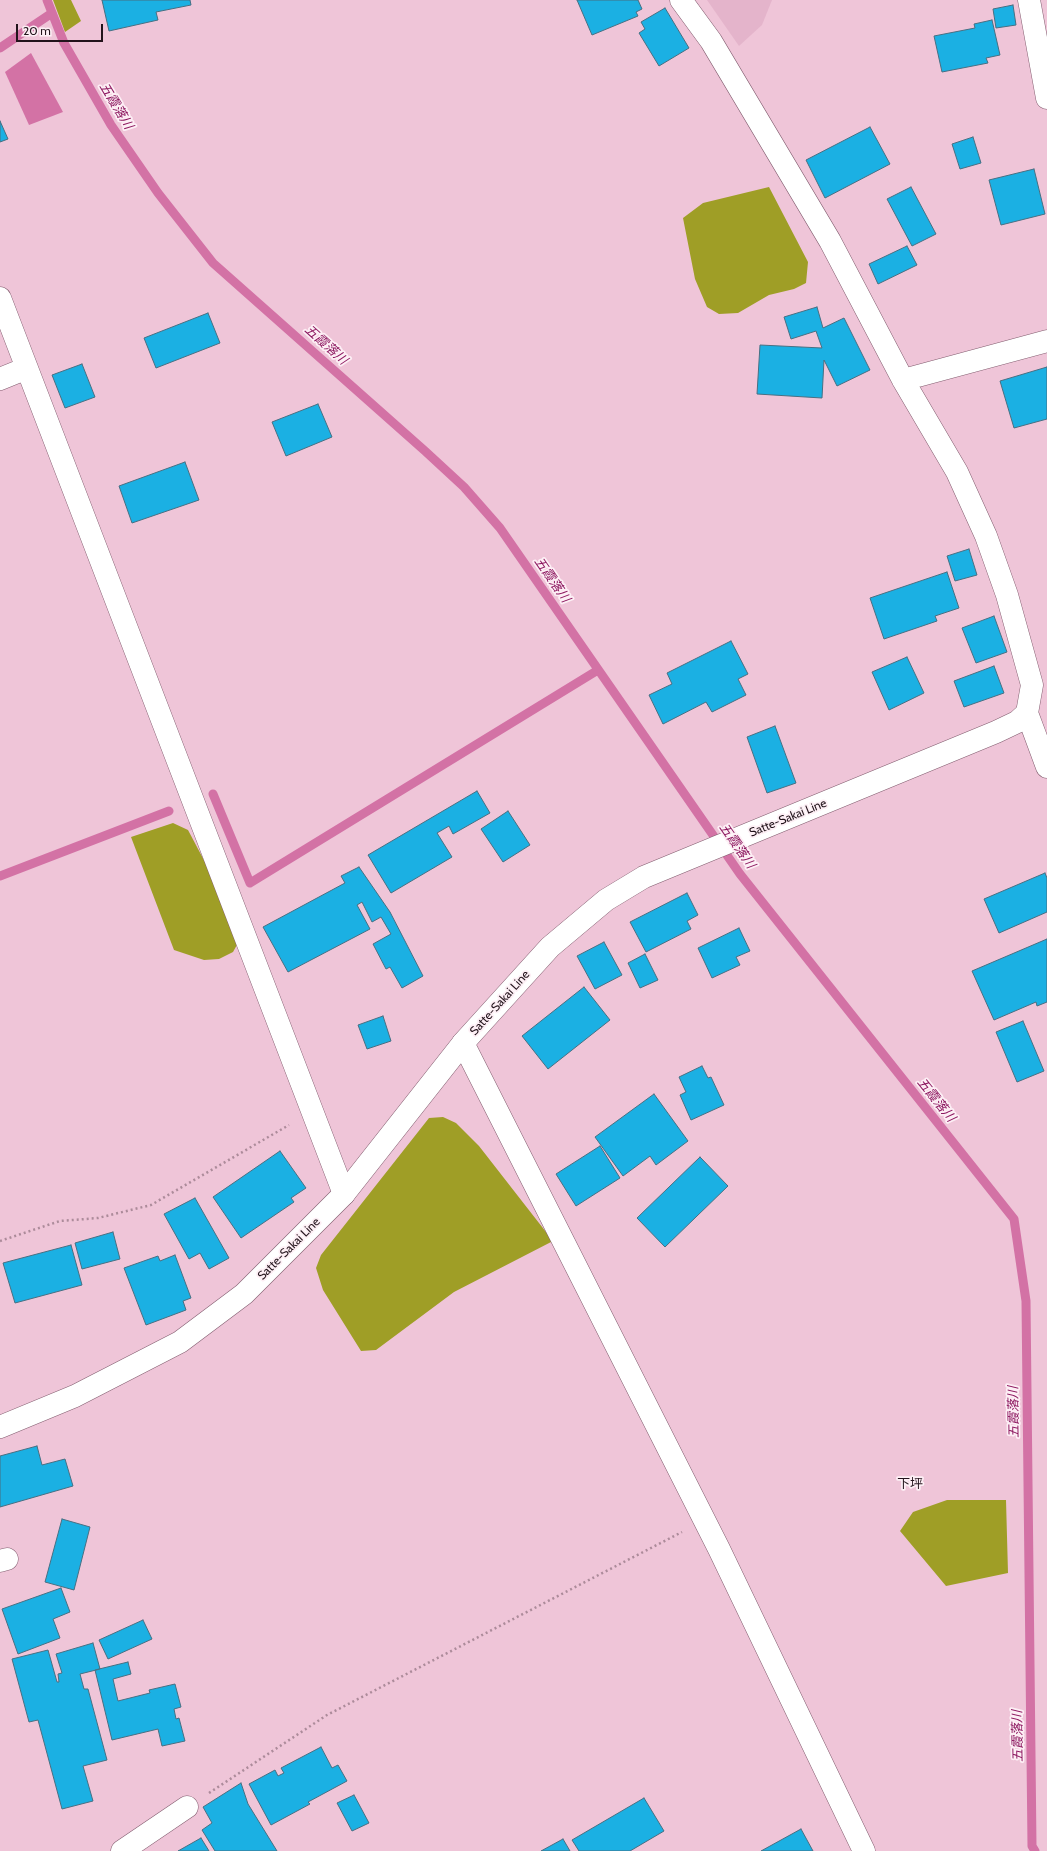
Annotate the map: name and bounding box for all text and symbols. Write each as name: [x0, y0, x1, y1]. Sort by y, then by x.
scale bar: [18, 16, 105, 42]
text: 20 m: [23, 23, 51, 38]
water label: 五霞落川: [96, 80, 136, 132]
water label: 五霞落川: [301, 322, 351, 368]
water label: 五霞落川: [531, 554, 573, 606]
street label: Satte-Sakai Line: [747, 796, 829, 840]
water label: 五霞落川: [716, 820, 758, 872]
street label: Satte-Sakai Line: [467, 968, 533, 1038]
water label: 五霞落川: [914, 1075, 958, 1125]
street label: Satte-Sakai Line: [255, 1215, 323, 1283]
water label: 五霞落川: [1006, 1386, 1022, 1438]
district label: 下坪: [897, 1476, 923, 1492]
water label: 五霞落川: [1010, 1710, 1026, 1762]

